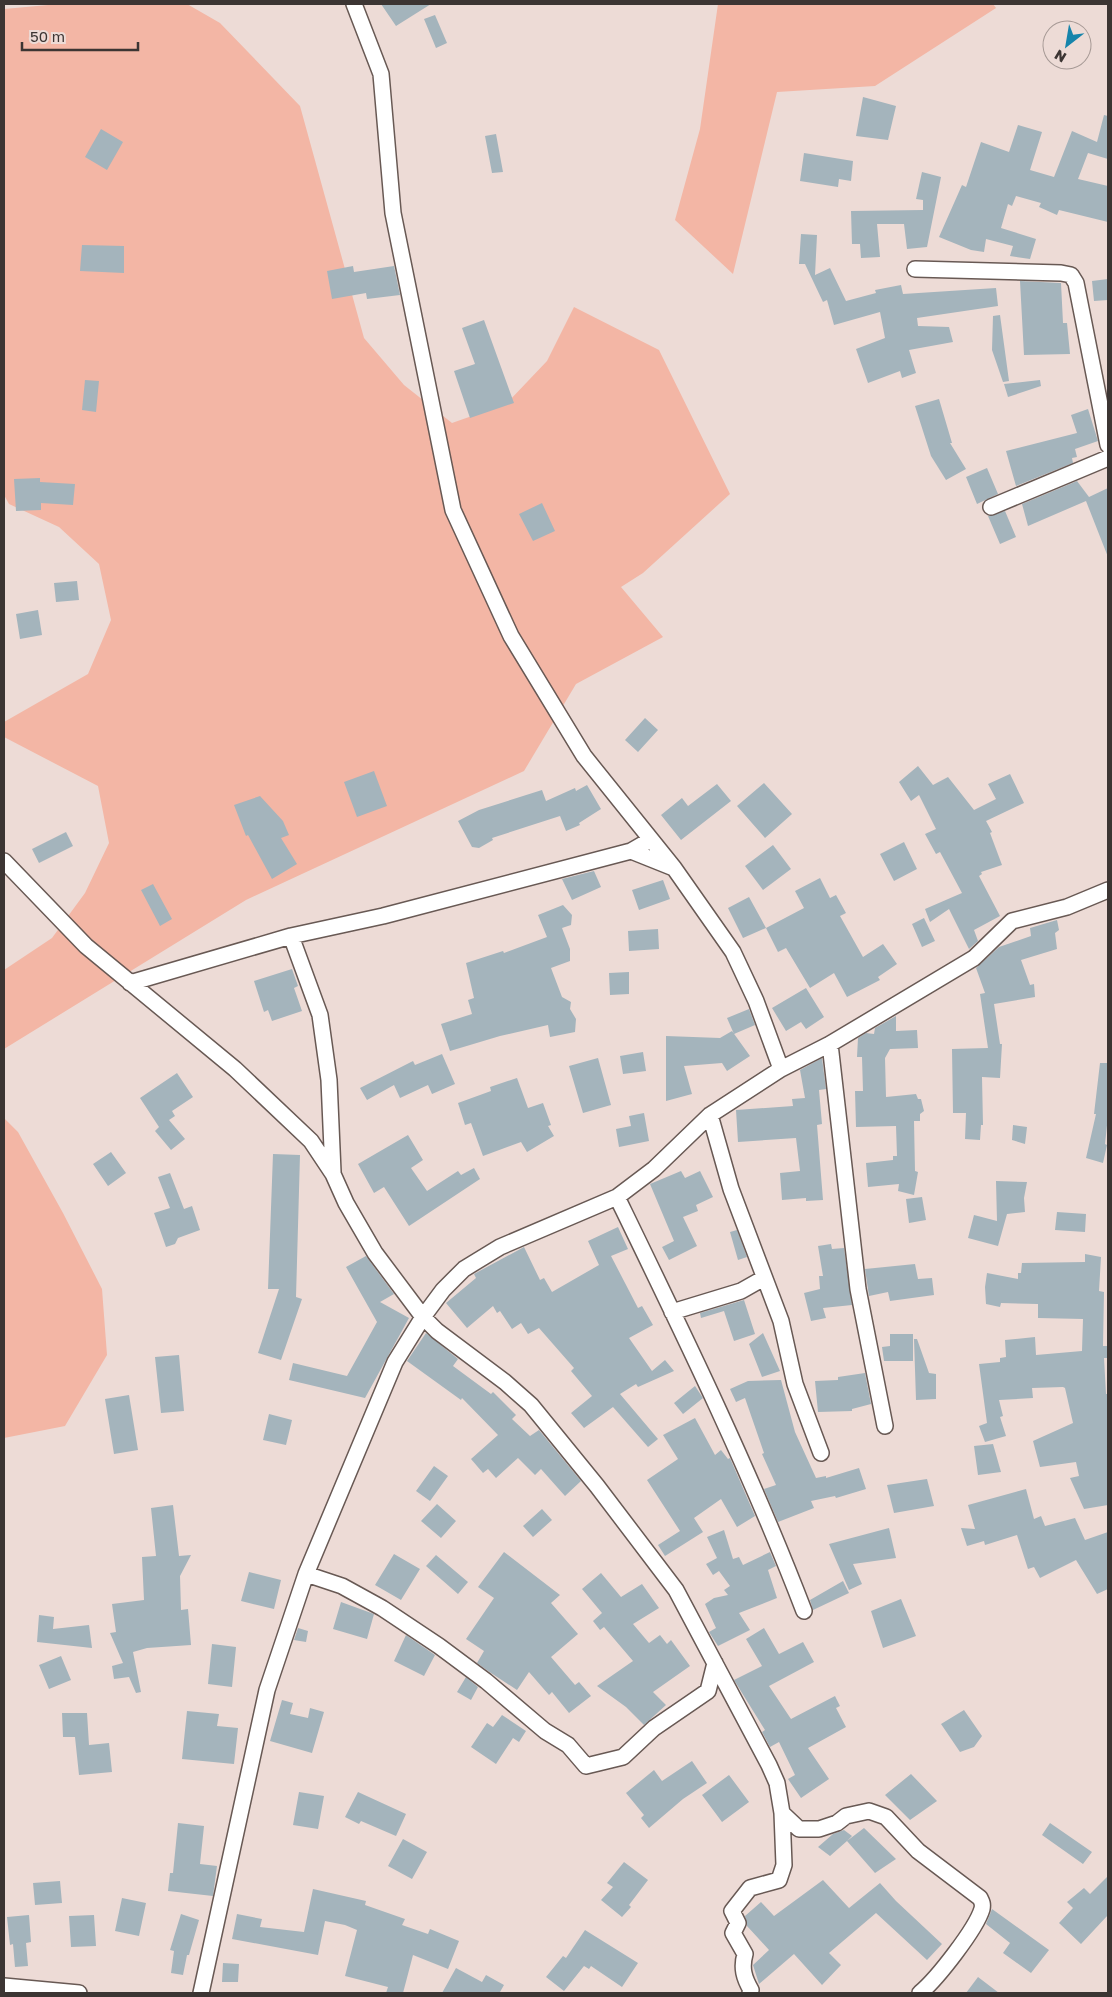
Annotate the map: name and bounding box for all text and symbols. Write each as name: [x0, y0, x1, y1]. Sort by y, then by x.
scale bar: [22, 20, 139, 52]
north arrow: [1042, 20, 1092, 70]
text: 50 m: [30, 27, 65, 45]
text: N: [1051, 47, 1069, 67]

